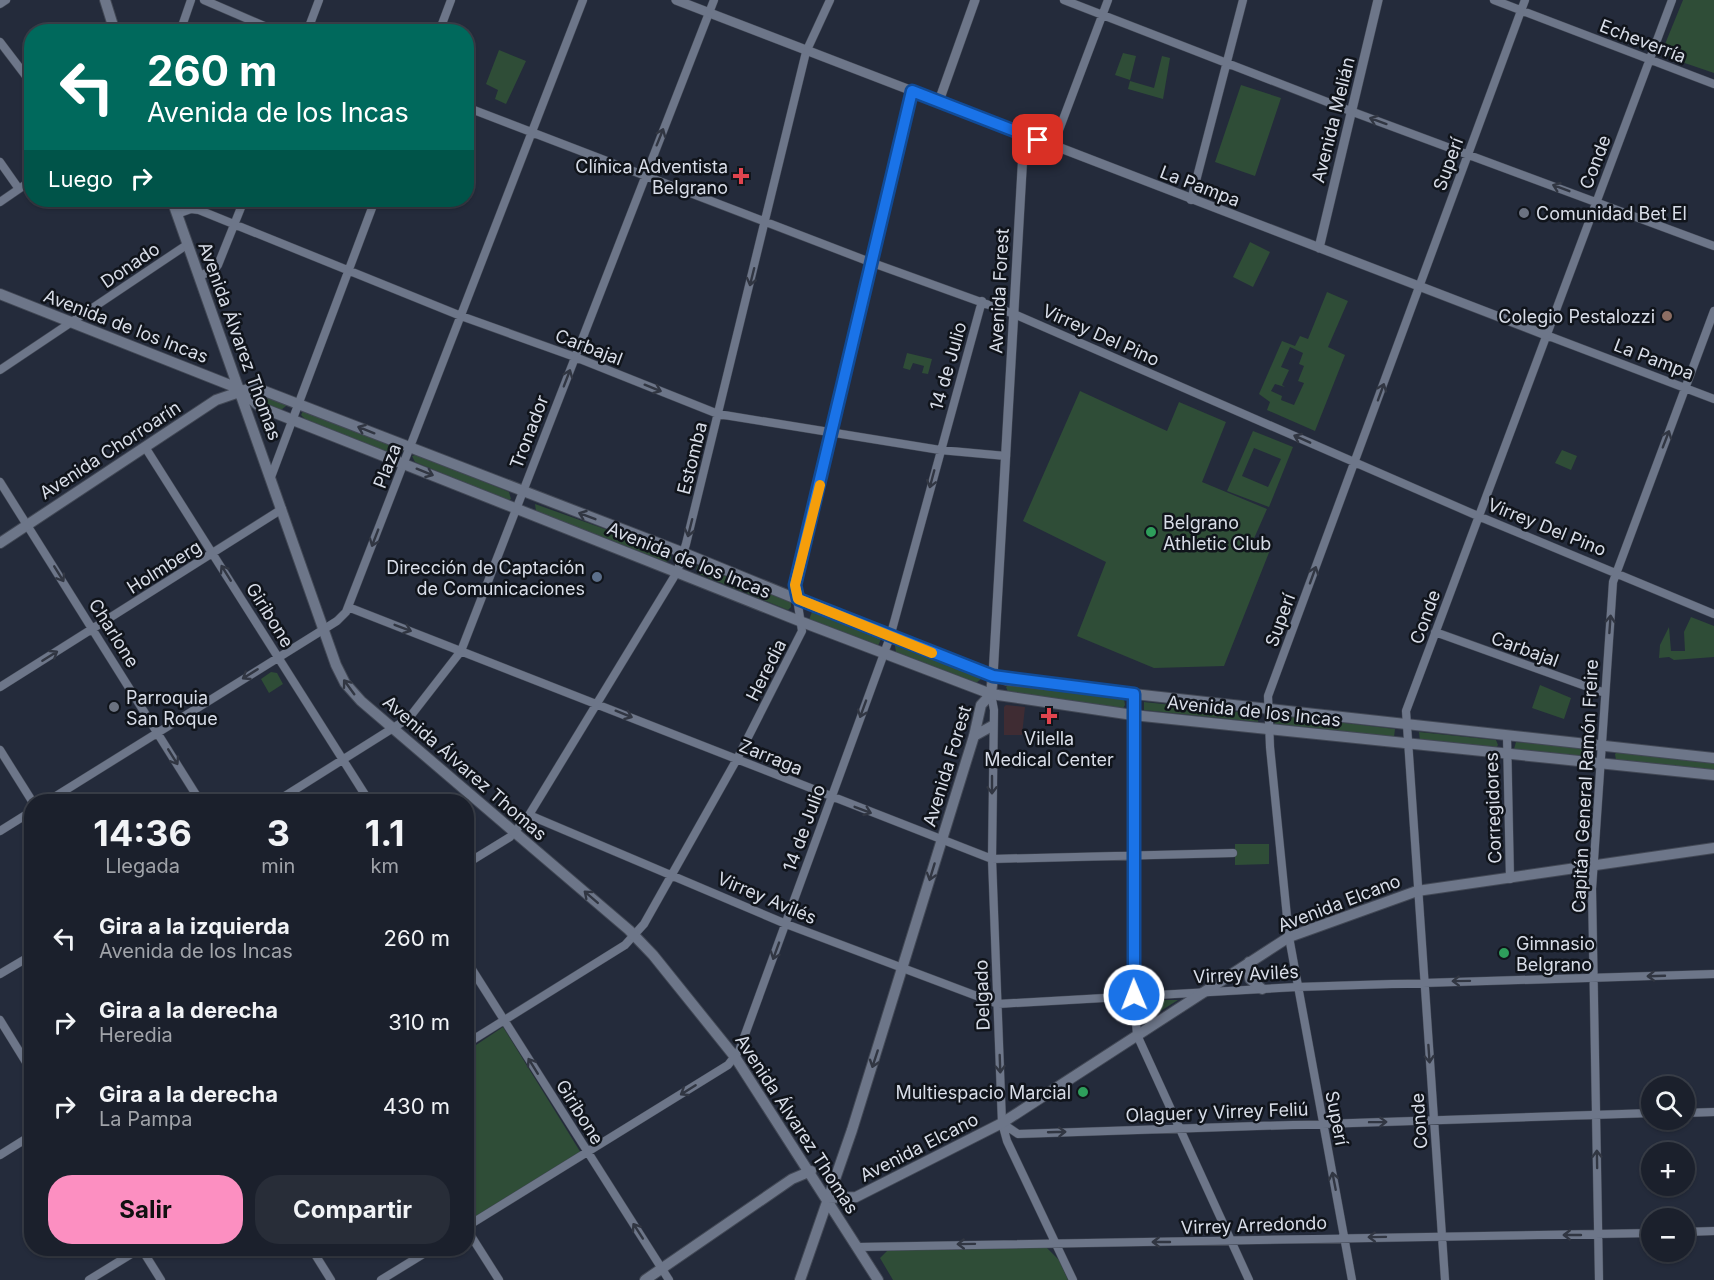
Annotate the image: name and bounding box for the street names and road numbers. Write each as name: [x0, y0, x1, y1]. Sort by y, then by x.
street label: Echeverría: [1597, 15, 1689, 67]
street label: Avenida Melián: [1307, 55, 1359, 185]
street label: Conde: [1575, 132, 1615, 192]
street label: Superí: [1429, 134, 1468, 193]
street label: La Pampa: [1157, 161, 1243, 211]
street label: Avenida Forest: [985, 228, 1013, 354]
street label: Donado: [97, 238, 163, 292]
street label: Avenida Álvarez Thomas: [194, 238, 287, 443]
street label: Avenida de los Incas: [41, 285, 211, 367]
street label: Virrey Del Pino: [1039, 300, 1163, 370]
street label: 14 de Julio: [925, 319, 971, 413]
street label: Carbajal: [552, 325, 626, 369]
street label: La Pampa: [1611, 334, 1697, 384]
street label: Tronador: [505, 392, 553, 472]
street label: Avenida Chorroarín: [36, 397, 184, 503]
street label: Estomba: [673, 420, 711, 496]
street label: Plaza: [369, 441, 405, 491]
street label: Virrey Del Pino: [1485, 494, 1609, 560]
street label: Avenida de los Incas: [604, 518, 774, 602]
street label: Holmberg: [123, 536, 205, 598]
street label: Giribone: [242, 579, 298, 651]
street label: Conde: [1406, 587, 1444, 647]
street label: Superí: [1261, 590, 1300, 649]
street label: Charlone: [85, 595, 143, 671]
street label: Carbajal: [1488, 627, 1562, 671]
street label: Heredia: [742, 636, 790, 704]
street label: Capitán General Ramón Freire: [1568, 659, 1602, 913]
street label: Avenida Álvarez Thomas: [379, 691, 552, 845]
street label: Avenida de los Incas: [1166, 691, 1342, 731]
street label: Avenida Forest: [919, 703, 975, 829]
street label: Zarraga: [736, 735, 806, 779]
street label: Corregidores: [1481, 752, 1505, 864]
street label: 14 de Julio: [779, 782, 829, 874]
street label: Virrey Avilés: [714, 868, 820, 928]
street label: Avenida Elcano: [1275, 870, 1403, 936]
street label: Delgado: [970, 959, 994, 1031]
street label: Virrey Avilés: [1193, 961, 1299, 987]
street label: Avenida Álvarez Thomas: [731, 1030, 864, 1218]
street label: Giribone: [552, 1076, 608, 1148]
street label: Superí: [1321, 1089, 1353, 1148]
street label: Conde: [1407, 1092, 1431, 1150]
street label: Olaguer y Virrey Feliú: [1125, 1098, 1309, 1126]
street label: Avenida Elcano: [856, 1108, 982, 1186]
street label: Virrey Arredondo: [1180, 1212, 1328, 1238]

